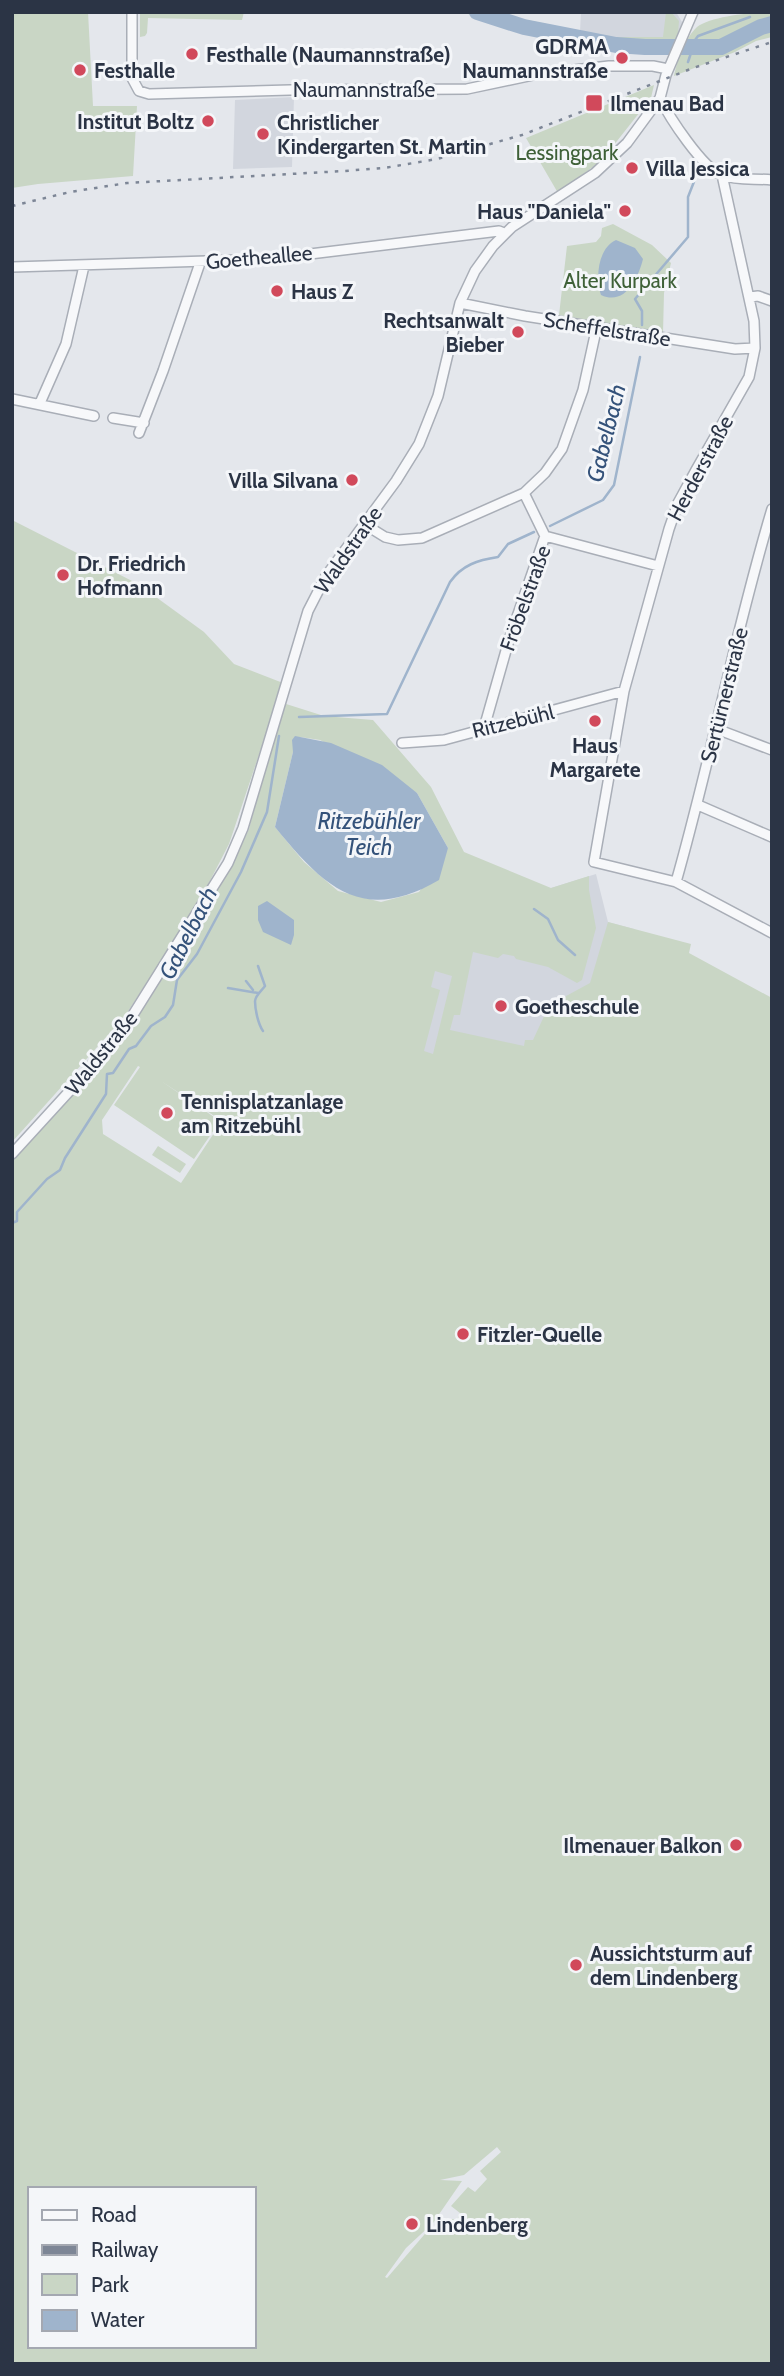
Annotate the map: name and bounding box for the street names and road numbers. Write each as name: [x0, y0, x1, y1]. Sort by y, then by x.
street label: Naumannstraße: [293, 77, 436, 102]
street label: Goetheallee: [205, 240, 314, 274]
street label: Scheffelstraße: [542, 307, 673, 351]
street label: Herderstraße: [662, 411, 738, 525]
street label: Waldstraße: [309, 501, 387, 598]
street label: Fröbelstraße: [494, 542, 556, 654]
street label: Sertürnerstraße: [695, 624, 753, 765]
street label: Ritzebühl: [469, 699, 557, 743]
street label: Waldstraße: [60, 1006, 143, 1100]

